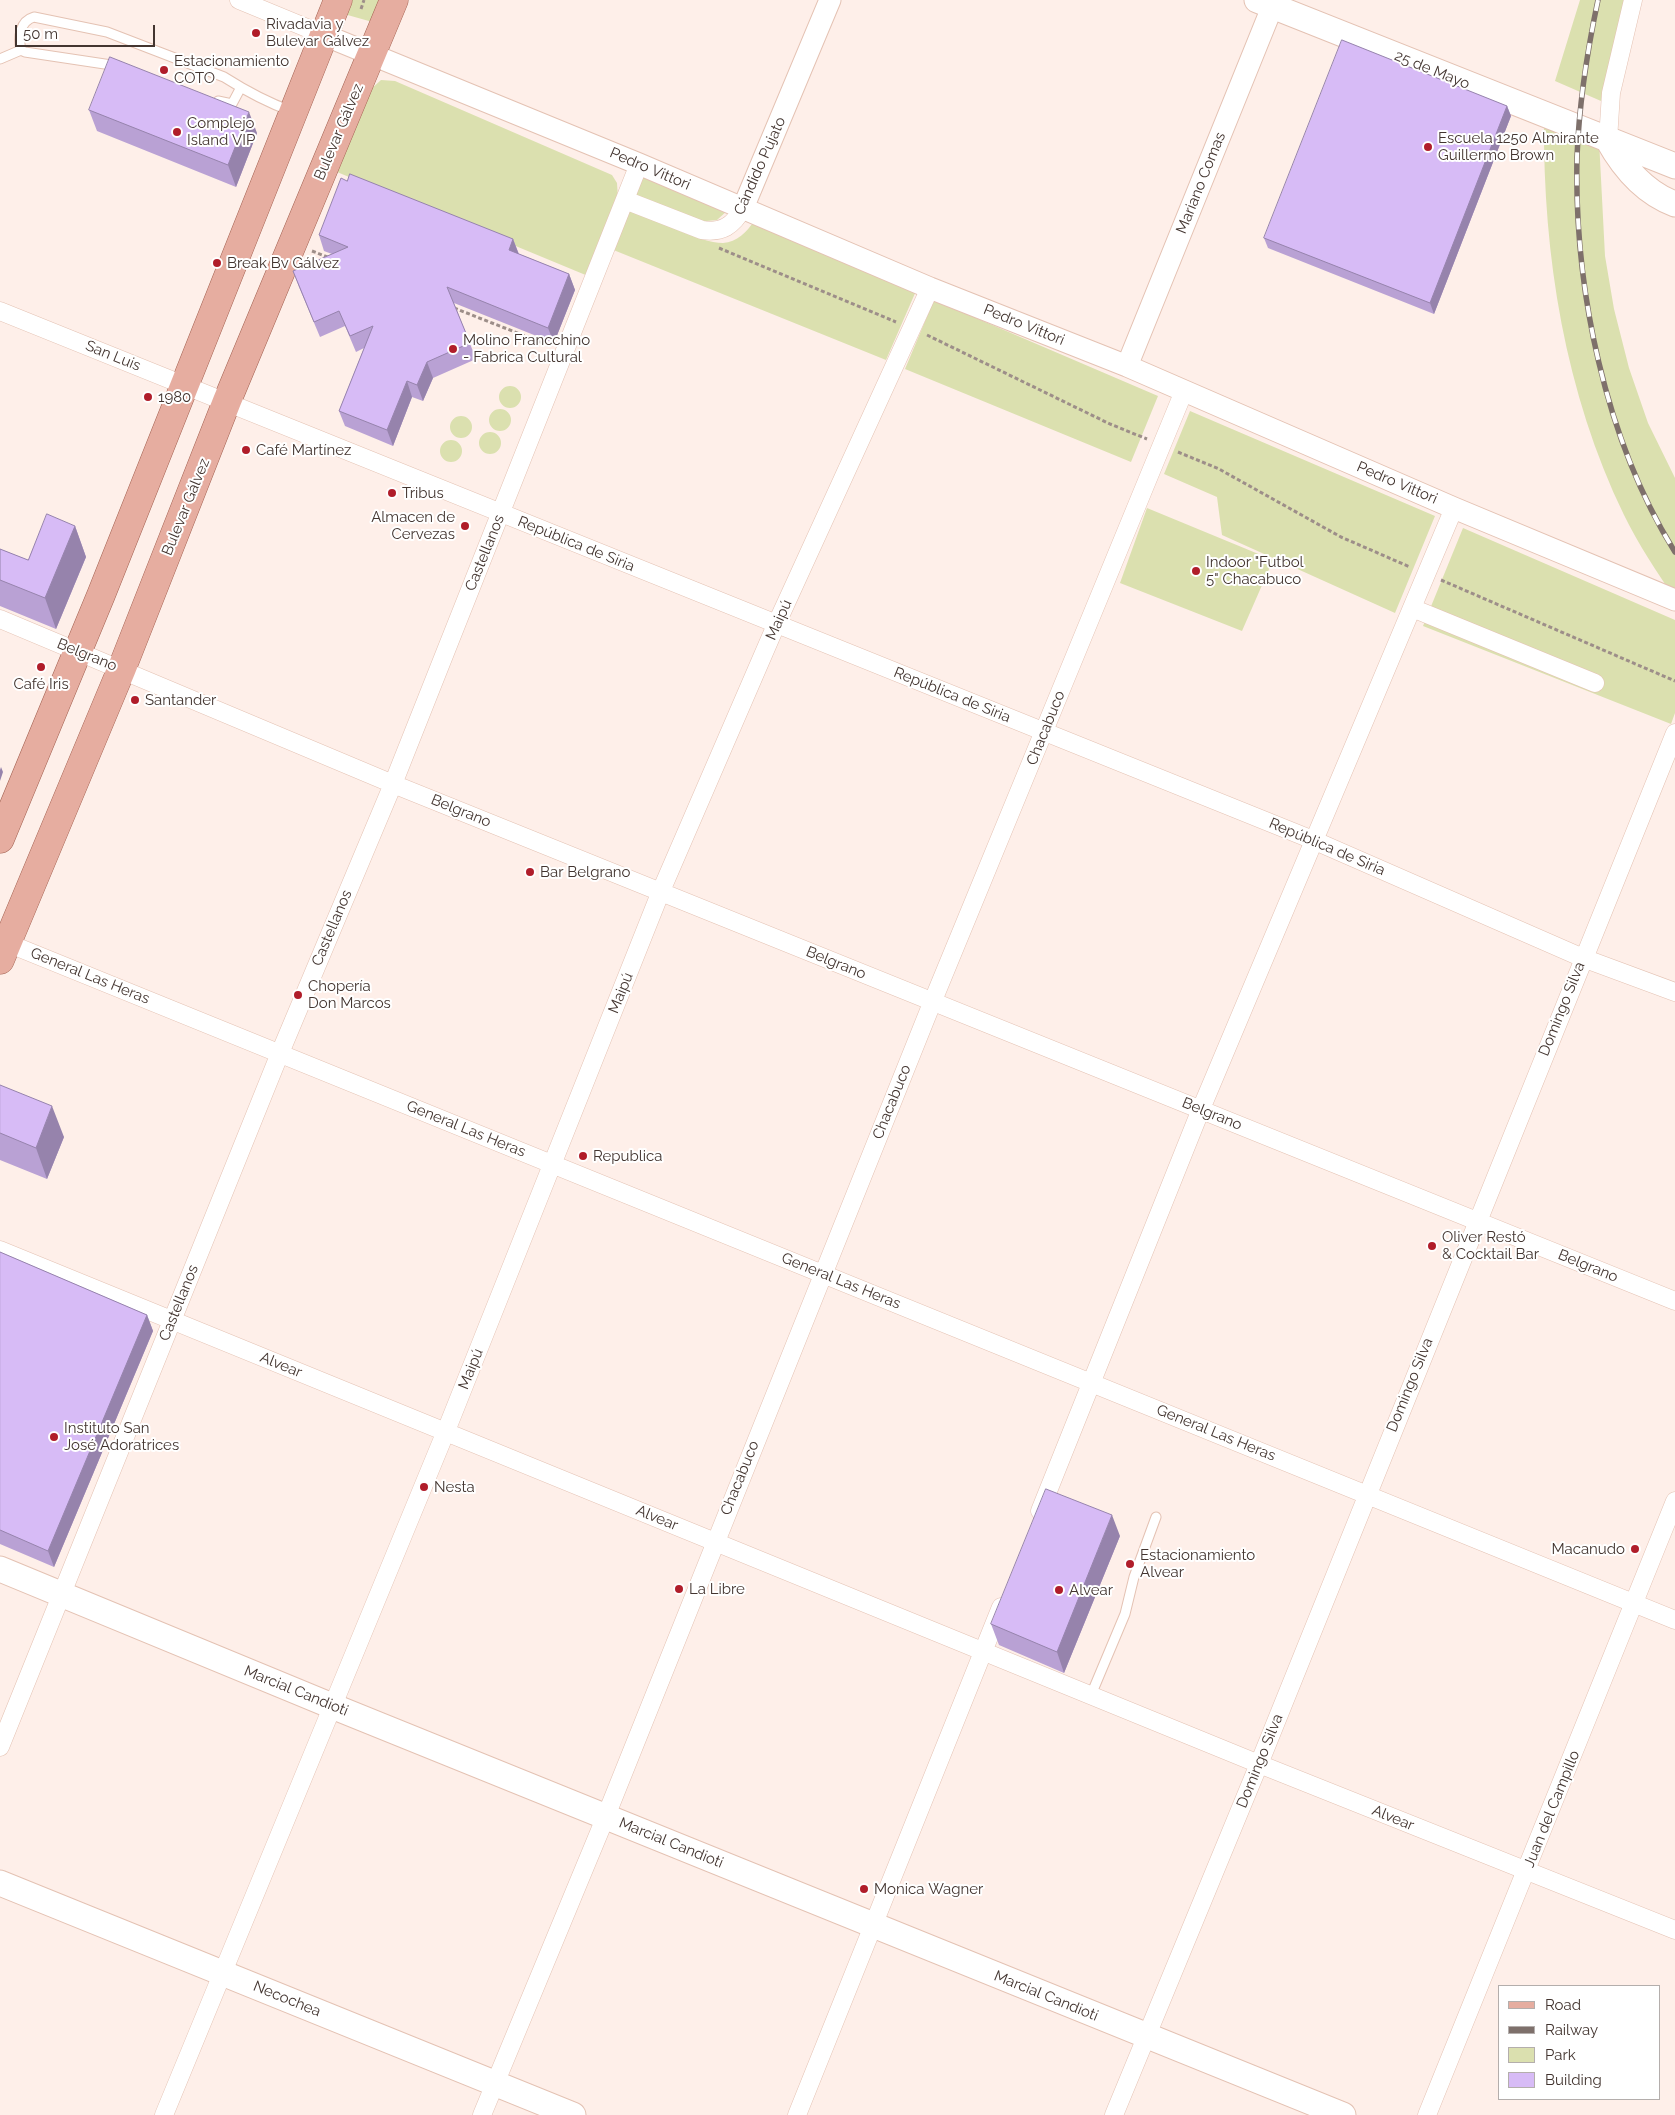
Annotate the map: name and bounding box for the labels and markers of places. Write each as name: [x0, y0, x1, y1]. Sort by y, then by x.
place label: Rivadavia y Bulevar Gálvez: [266, 15, 369, 50]
marker: Rivadavia y Bulevar Gálvez: [250, 27, 262, 39]
place label: Estacionamiento COTO: [174, 52, 289, 87]
marker: Estacionamiento COTO: [158, 64, 170, 76]
place label: Complejo Island VIP: [187, 114, 255, 149]
marker: Complejo Island VIP: [171, 126, 183, 138]
place label: Escuela 1250 Almirante Guillermo Brown: [1438, 129, 1599, 164]
marker: Escuela 1250 Almirante Guillermo Brown: [1422, 141, 1434, 153]
place label: Break Bv Gálvez: [227, 254, 339, 272]
marker: Break Bv Gálvez: [211, 257, 223, 269]
place label: Molino Francchino - Fabrica Cultural: [463, 331, 590, 366]
marker: Molino Francchino - Fabrica Cultural: [447, 343, 459, 355]
place label: 1980: [158, 388, 191, 406]
marker: 1980: [142, 391, 154, 403]
place label: Café Martínez: [256, 441, 351, 459]
marker: Café Martínez: [240, 444, 252, 456]
place label: Tribus: [402, 484, 444, 502]
marker: Tribus: [386, 487, 398, 499]
place label: Almacen de Cervezas: [371, 508, 455, 543]
marker: Almacen de Cervezas: [459, 520, 471, 532]
place label: Indoor "Futbol 5" Chacabuco: [1206, 553, 1304, 588]
marker: Indoor "Futbol 5" Chacabuco: [1190, 565, 1202, 577]
marker: Café Iris: [35, 661, 47, 673]
place label: Café Iris: [13, 675, 69, 693]
place label: Santander: [145, 691, 216, 709]
marker: Santander: [129, 694, 141, 706]
place label: Bar Belgrano: [540, 863, 630, 881]
marker: Bar Belgrano: [524, 866, 536, 878]
place label: Chopería Don Marcos: [308, 977, 391, 1012]
marker: Chopería Don Marcos: [292, 989, 304, 1001]
place label: Republica: [593, 1147, 663, 1165]
marker: Republica: [577, 1150, 589, 1162]
place label: Oliver Restó & Cocktail Bar: [1442, 1228, 1539, 1263]
marker: Oliver Restó & Cocktail Bar: [1426, 1240, 1438, 1252]
place label: Instituto San José Adoratrices: [64, 1419, 179, 1454]
marker: Instituto San José Adoratrices: [48, 1431, 60, 1443]
place label: Nesta: [434, 1478, 475, 1496]
marker: Nesta: [418, 1481, 430, 1493]
place label: Macanudo: [1551, 1540, 1625, 1558]
marker: Macanudo: [1629, 1543, 1641, 1555]
place label: Estacionamiento Alvear: [1140, 1546, 1255, 1581]
marker: Estacionamiento Alvear: [1124, 1558, 1136, 1570]
place label: La Libre: [689, 1580, 745, 1598]
place label: Alvear: [1069, 1581, 1113, 1599]
marker: La Libre: [673, 1583, 685, 1595]
marker: Alvear: [1053, 1584, 1065, 1596]
place label: Monica Wagner: [874, 1880, 983, 1898]
marker: Monica Wagner: [858, 1883, 870, 1895]

